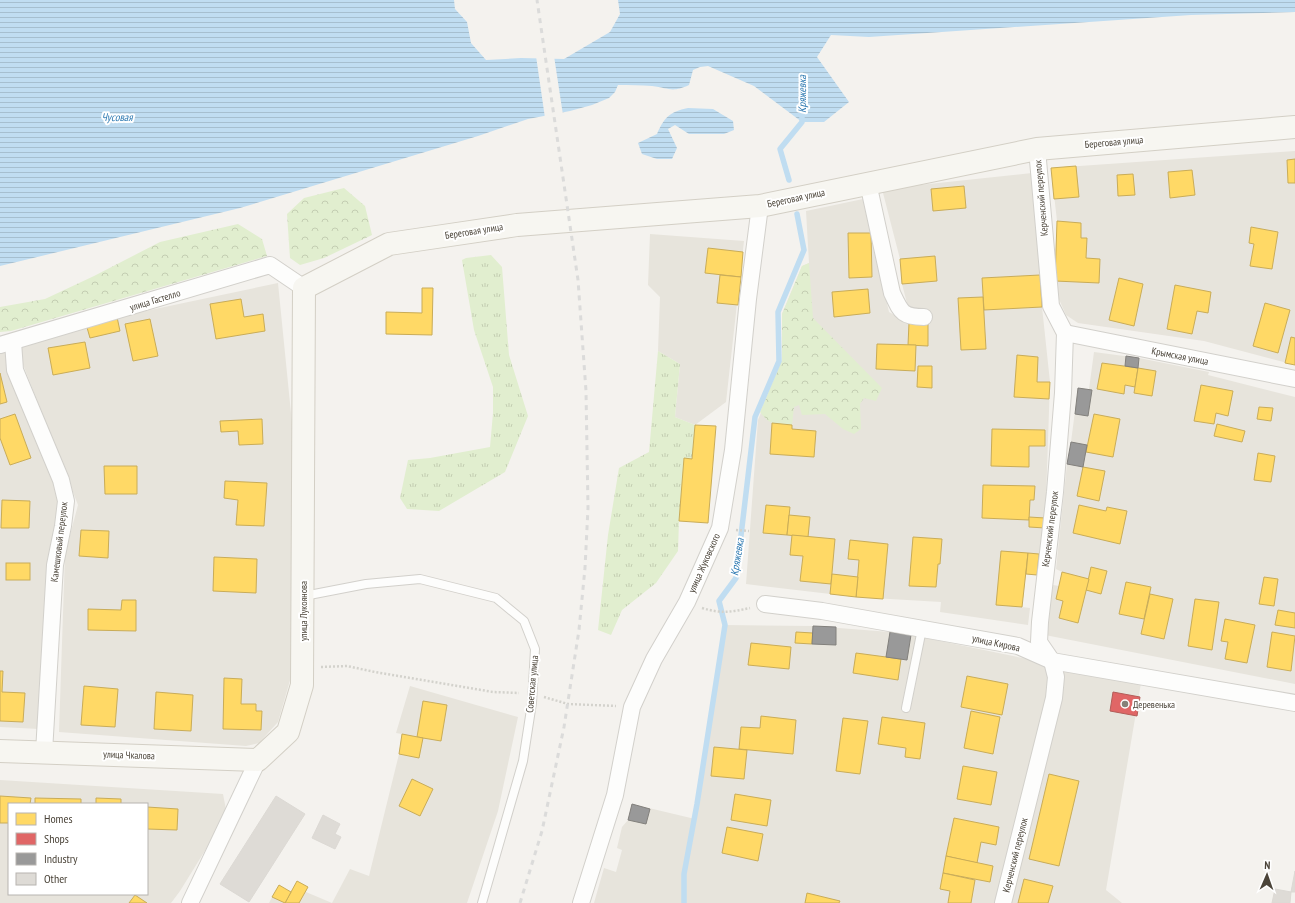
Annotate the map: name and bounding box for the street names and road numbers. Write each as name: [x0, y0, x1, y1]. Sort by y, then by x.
street label: Береговая улица: [1084, 133, 1144, 151]
street label: Керченский переулок: [1031, 159, 1051, 237]
street label: Береговая улица: [766, 186, 826, 210]
street label: Береговая улица: [444, 220, 504, 242]
street label: улица Гастелло: [128, 286, 182, 314]
street label: Крымская улица: [1150, 344, 1210, 368]
street label: Керченский переулок: [1039, 490, 1061, 568]
street label: Камешковый переулок: [48, 501, 70, 583]
street label: улица Жуковского: [685, 531, 723, 595]
street label: улица Лукоянова: [297, 581, 310, 641]
street label: улица Кирова: [971, 632, 1021, 654]
street label: Советская улица: [523, 655, 541, 713]
street label: улица Чкалова: [103, 748, 155, 762]
street label: Керченский переулок: [999, 816, 1031, 894]

